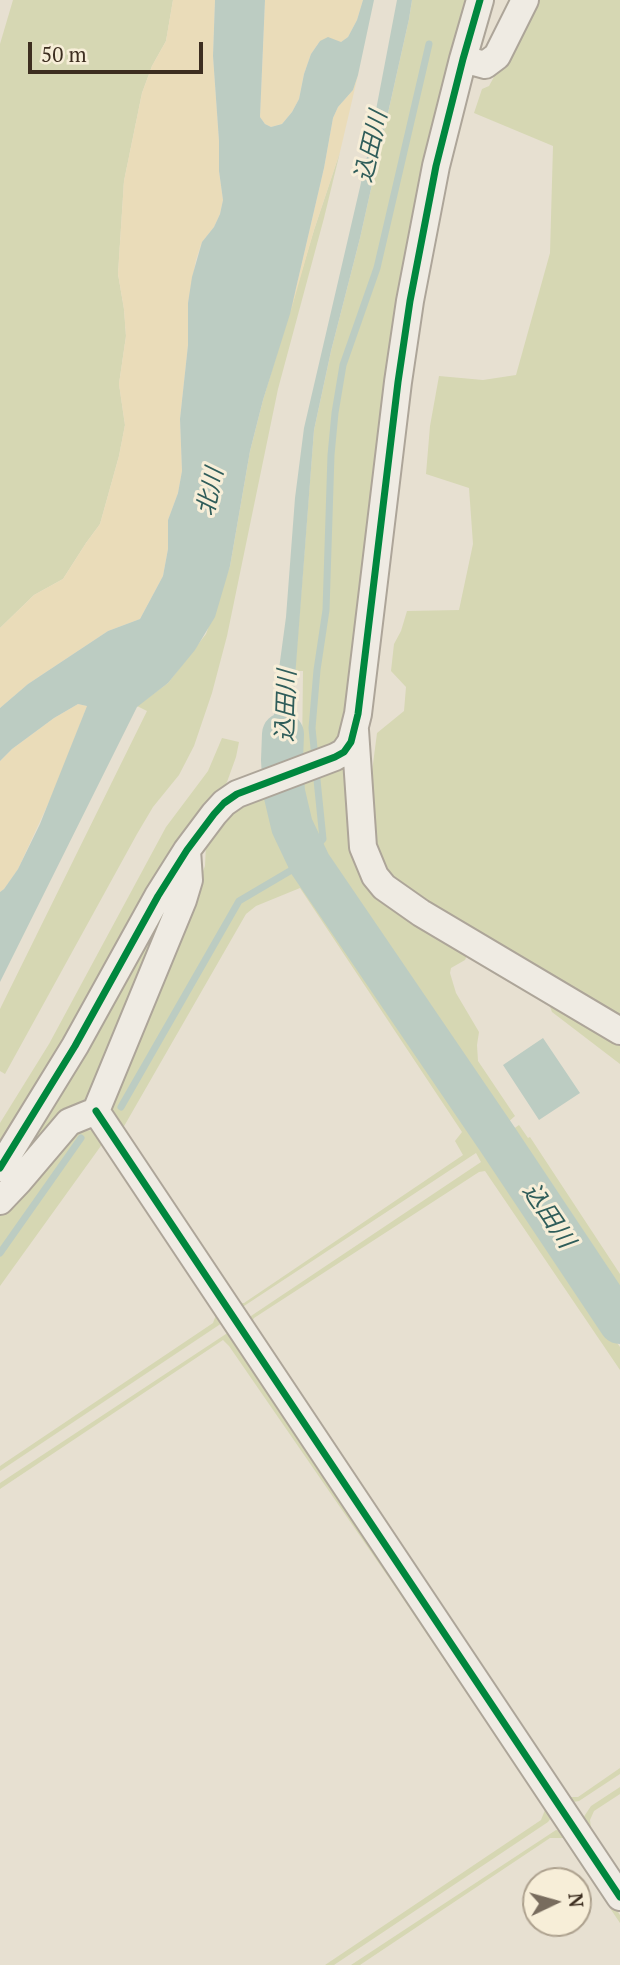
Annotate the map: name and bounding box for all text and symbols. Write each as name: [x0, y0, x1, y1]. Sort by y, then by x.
scale bar: [32, 28, 206, 72]
text: 50 m: [41, 40, 87, 68]
water label: 込田川: [350, 109, 394, 185]
water label: 北川: [192, 466, 230, 518]
water label: 込田川: [271, 670, 303, 742]
water label: 込田川: [516, 1178, 580, 1254]
north arrow: [522, 1867, 592, 1937]
text: N: [563, 1892, 590, 1909]

